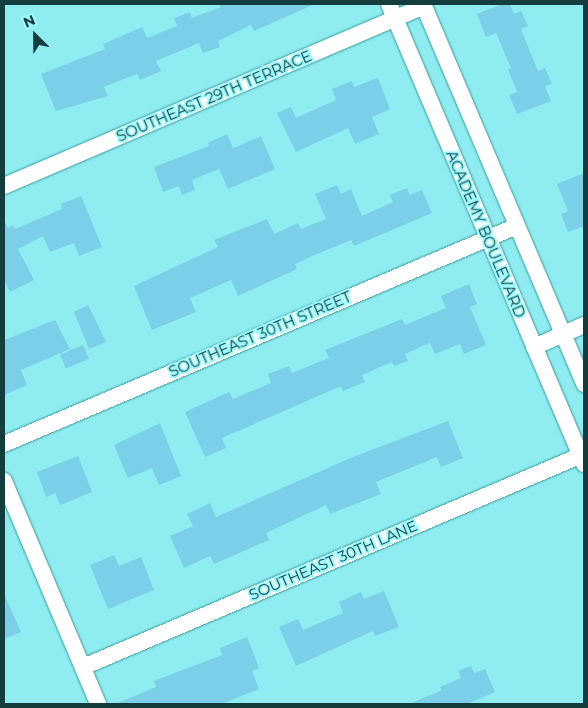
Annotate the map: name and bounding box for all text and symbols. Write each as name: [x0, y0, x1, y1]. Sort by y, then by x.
north arrow: [10, 10, 60, 60]
text: N: [20, 11, 38, 32]
street label: SOUTHEAST 29TH TERRACE: [114, 47, 314, 145]
street label: ACADEMY BOULEVARD: [443, 148, 529, 320]
street label: SOUTHEAST 30TH STREET: [166, 287, 354, 381]
street label: SOUTHEAST 30TH LANE: [246, 516, 420, 604]

